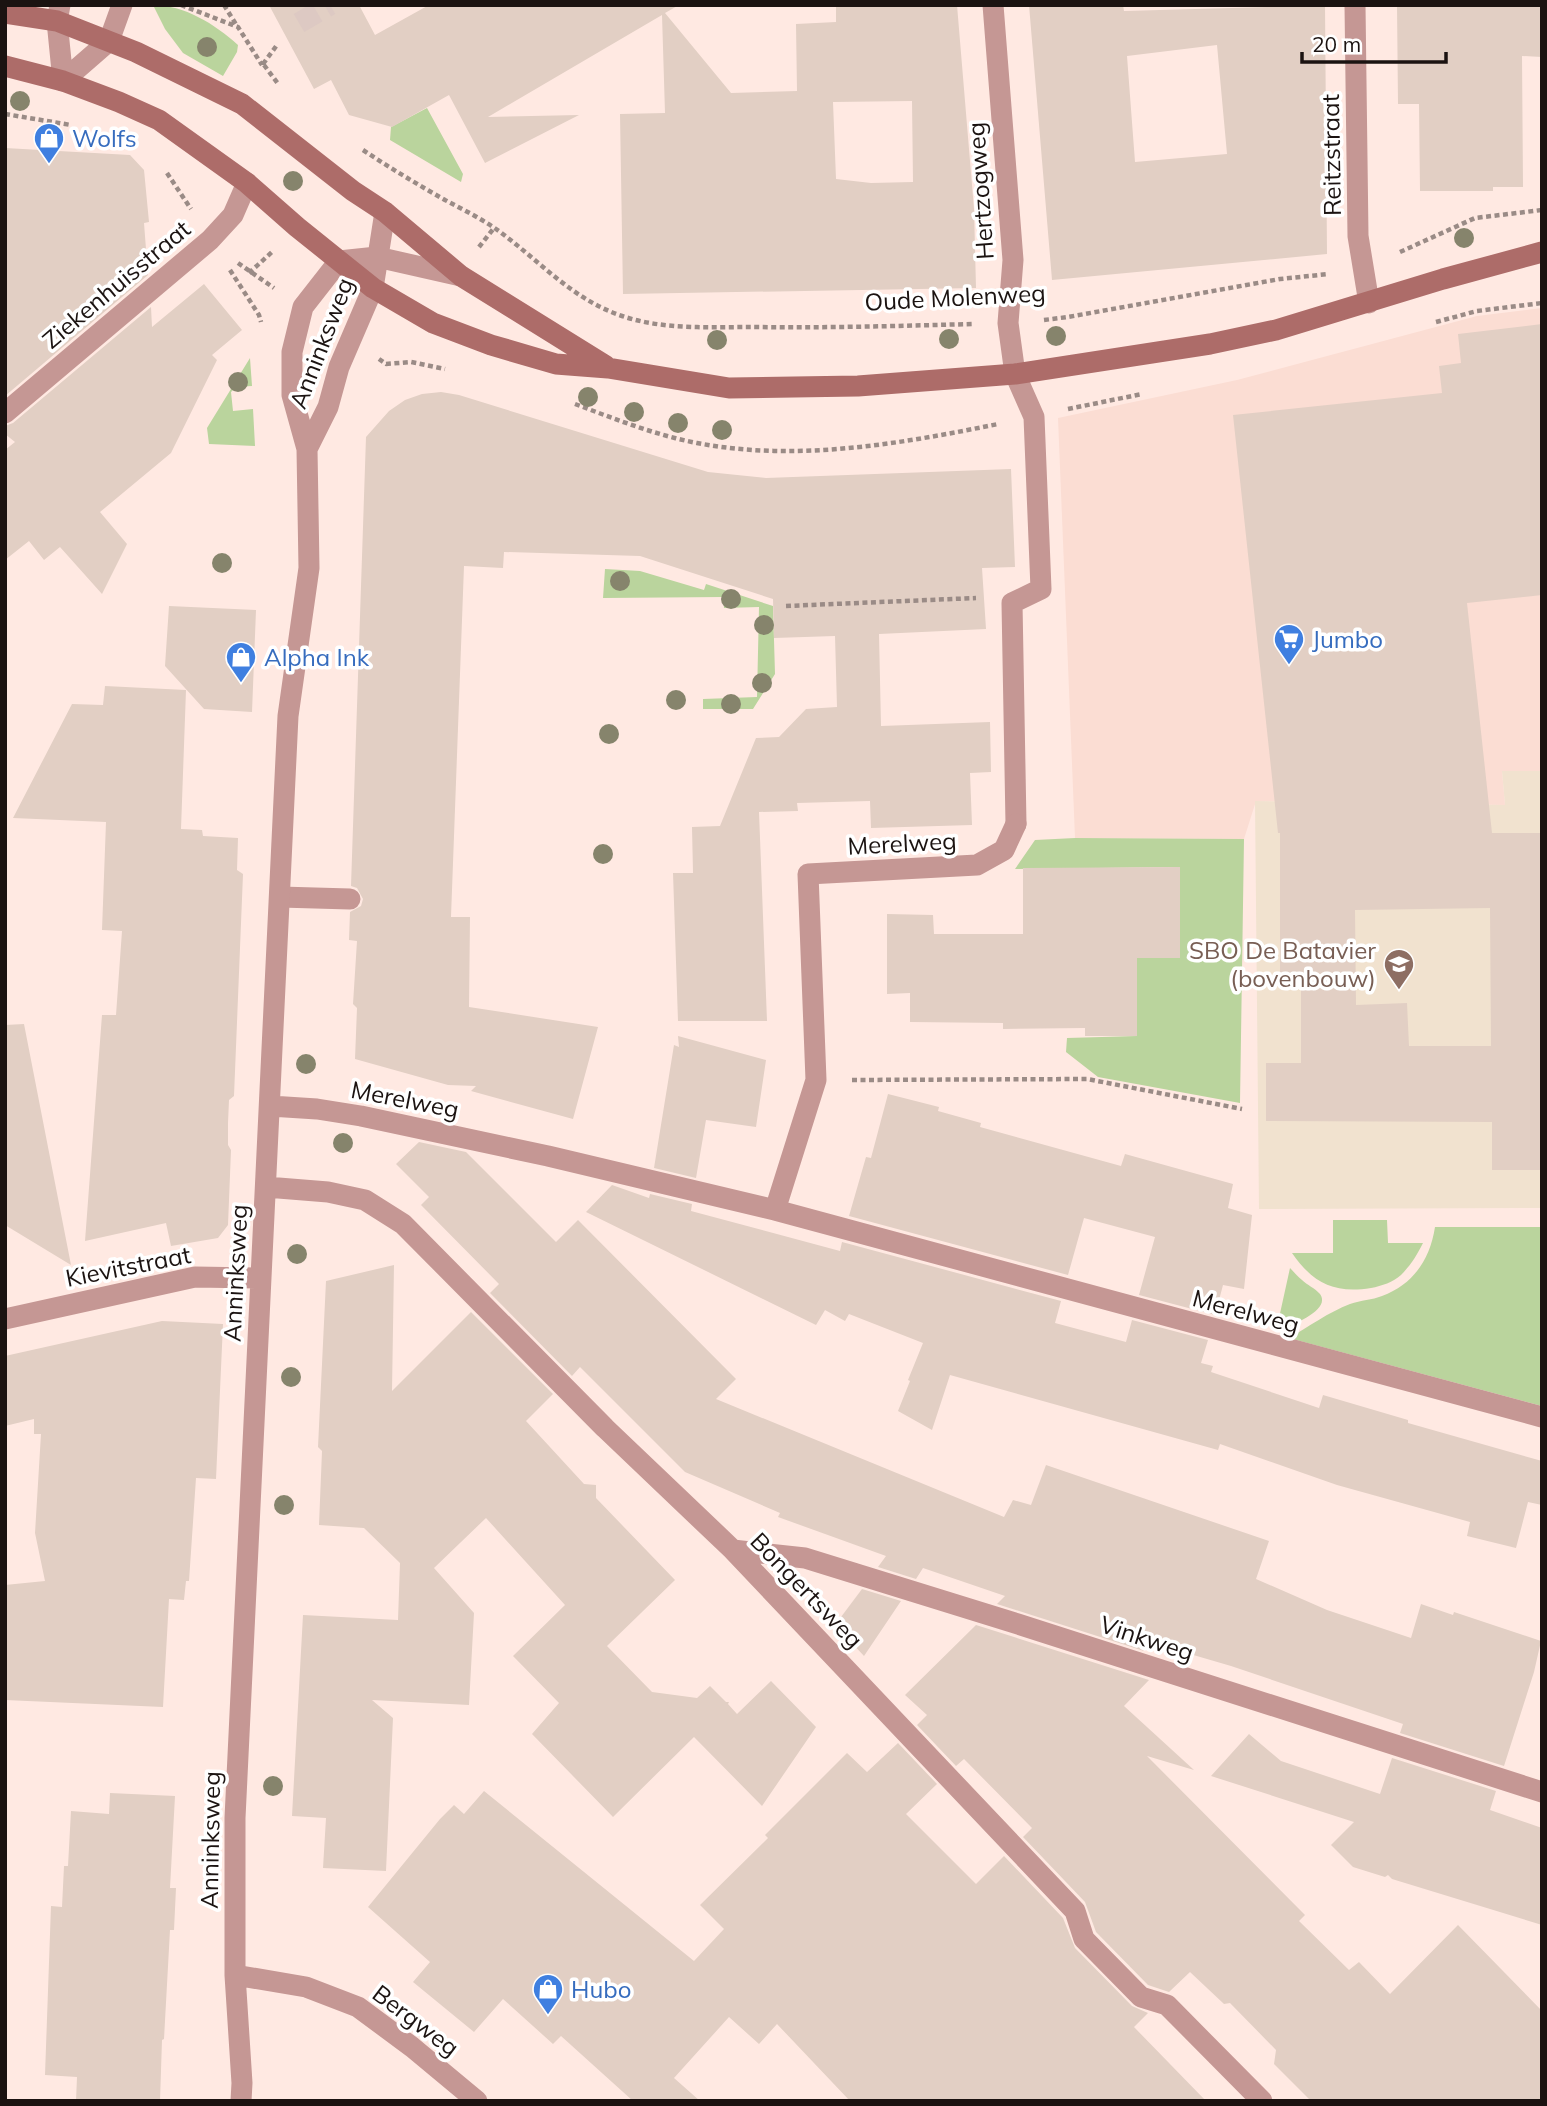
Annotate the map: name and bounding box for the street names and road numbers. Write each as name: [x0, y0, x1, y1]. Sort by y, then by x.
street label: Reitzstraat: [1315, 94, 1347, 216]
street label: Hertzogweg: [960, 121, 1000, 261]
street label: Ziekenhuisstraat: [36, 213, 196, 355]
street label: Anninksweg: [282, 273, 360, 413]
street label: Oude Molenweg: [864, 277, 1046, 317]
street label: Merelweg: [847, 825, 957, 861]
street label: Merelweg: [349, 1074, 461, 1124]
street label: Anninksweg: [216, 1204, 254, 1342]
street label: Kievitstraat: [63, 1239, 193, 1293]
street label: Merelweg: [1189, 1282, 1303, 1340]
street label: Bongertsweg: [744, 1526, 870, 1654]
street label: Vinkweg: [1096, 1609, 1198, 1667]
street label: Anninksweg: [194, 1771, 226, 1909]
street label: Bergweg: [367, 1978, 465, 2062]

